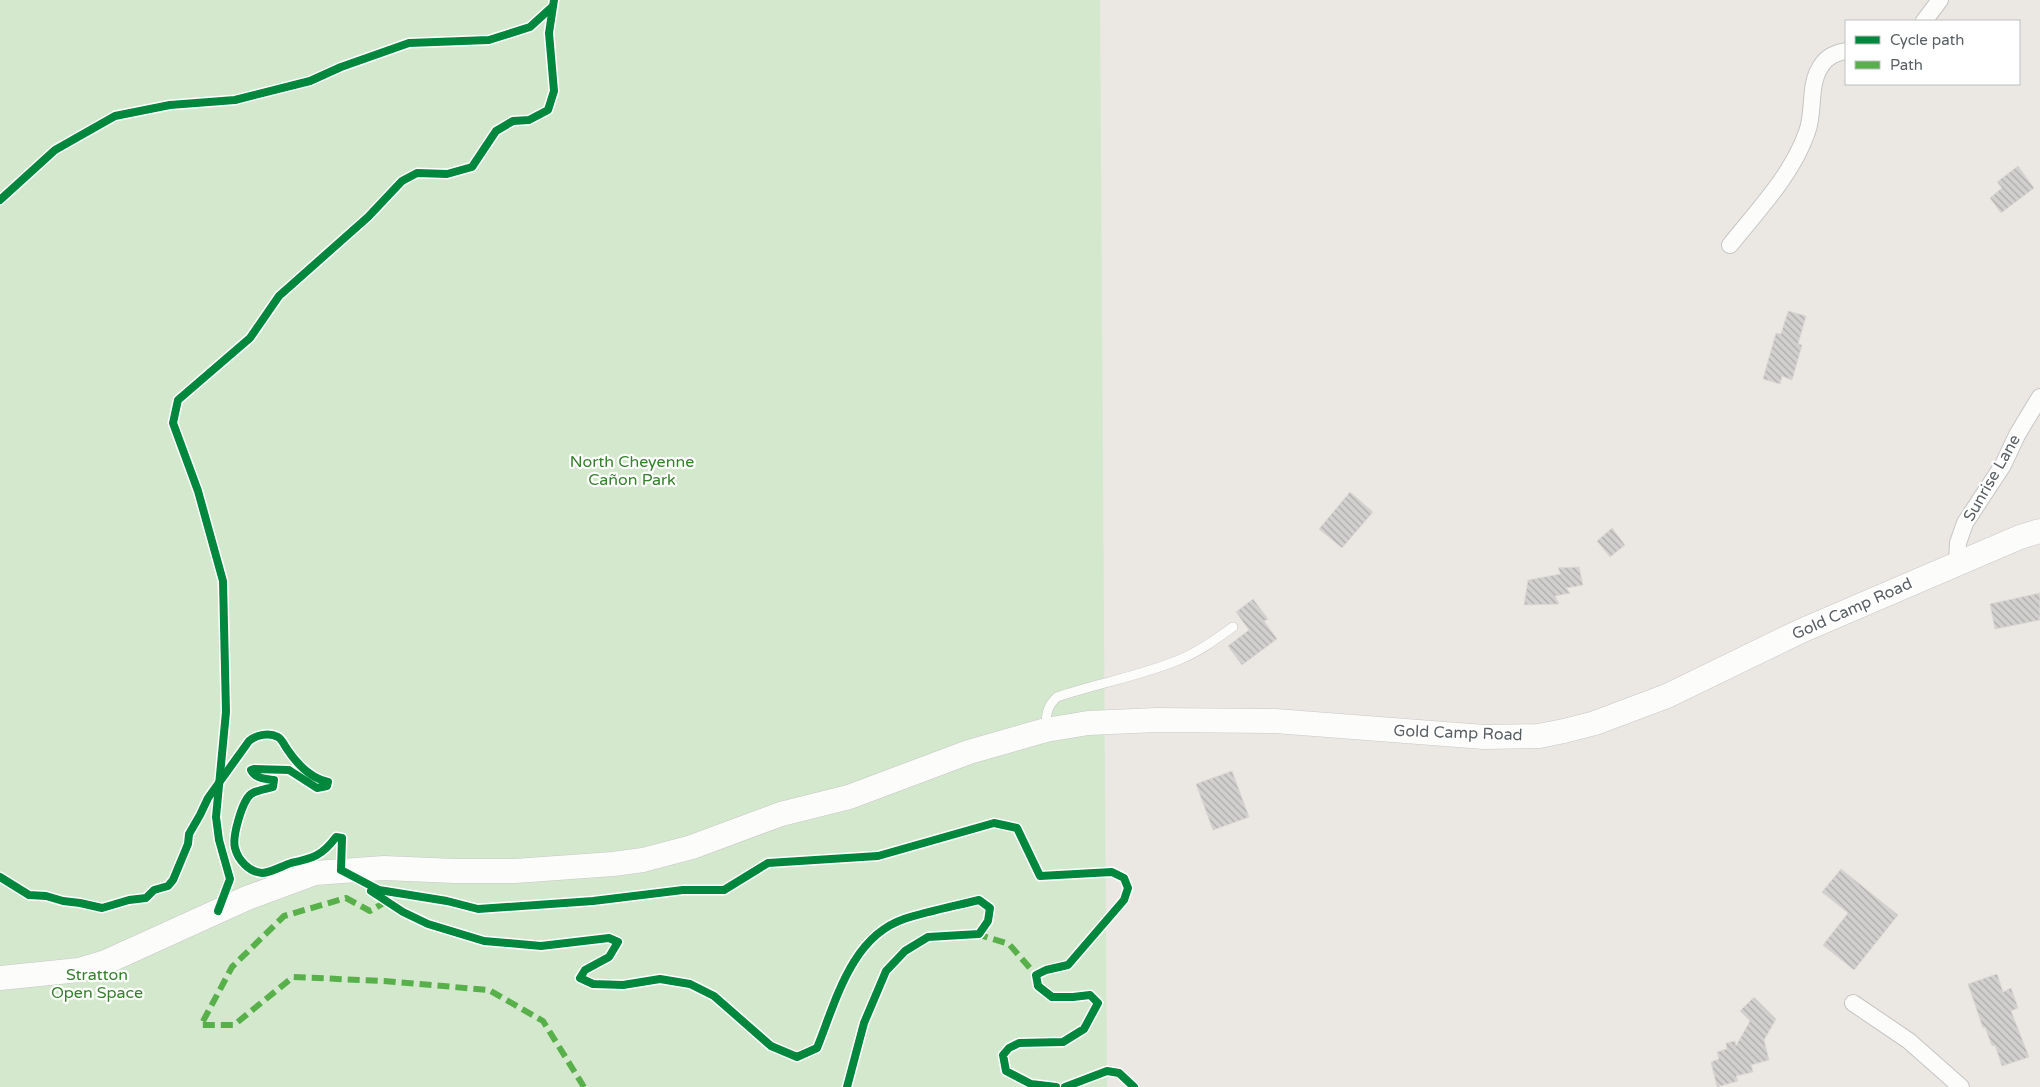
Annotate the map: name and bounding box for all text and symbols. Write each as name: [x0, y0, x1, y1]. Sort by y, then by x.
legend: [1845, 20, 2020, 85]
text: Cycle path: [1890, 31, 1964, 49]
text: Path: [1890, 56, 1923, 74]
street label: Sunrise Lane: [1959, 431, 2025, 525]
park label: North Cheyenne Cañon Park: [570, 452, 694, 490]
street label: Gold Camp Road: [1789, 574, 1915, 644]
street label: Gold Camp Road: [1393, 721, 1523, 745]
park label: Stratton Open Space: [51, 965, 143, 1003]

